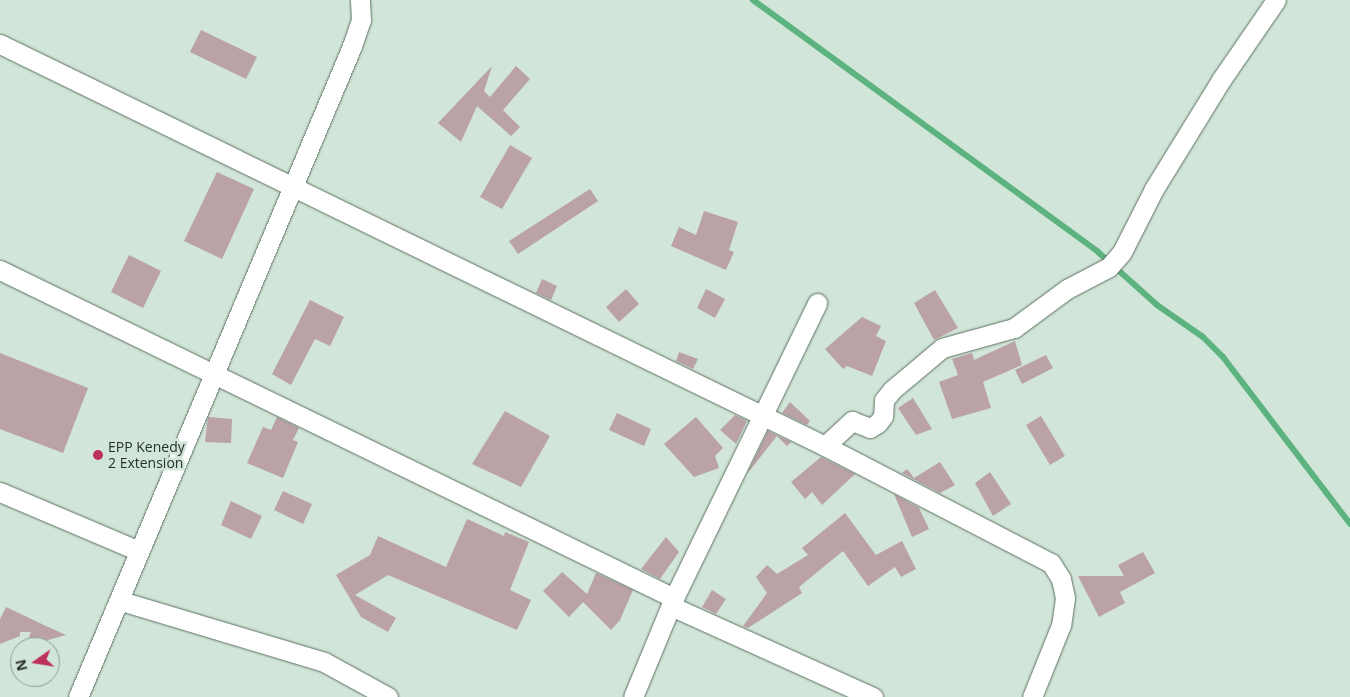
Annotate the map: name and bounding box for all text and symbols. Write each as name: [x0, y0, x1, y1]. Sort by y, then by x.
place label: EPP Kenedy 2 Extension: [108, 439, 185, 472]
marker: EPP Kenedy 2 Extension: [92, 449, 104, 461]
north arrow: [10, 637, 60, 687]
text: N: [10, 658, 31, 673]

